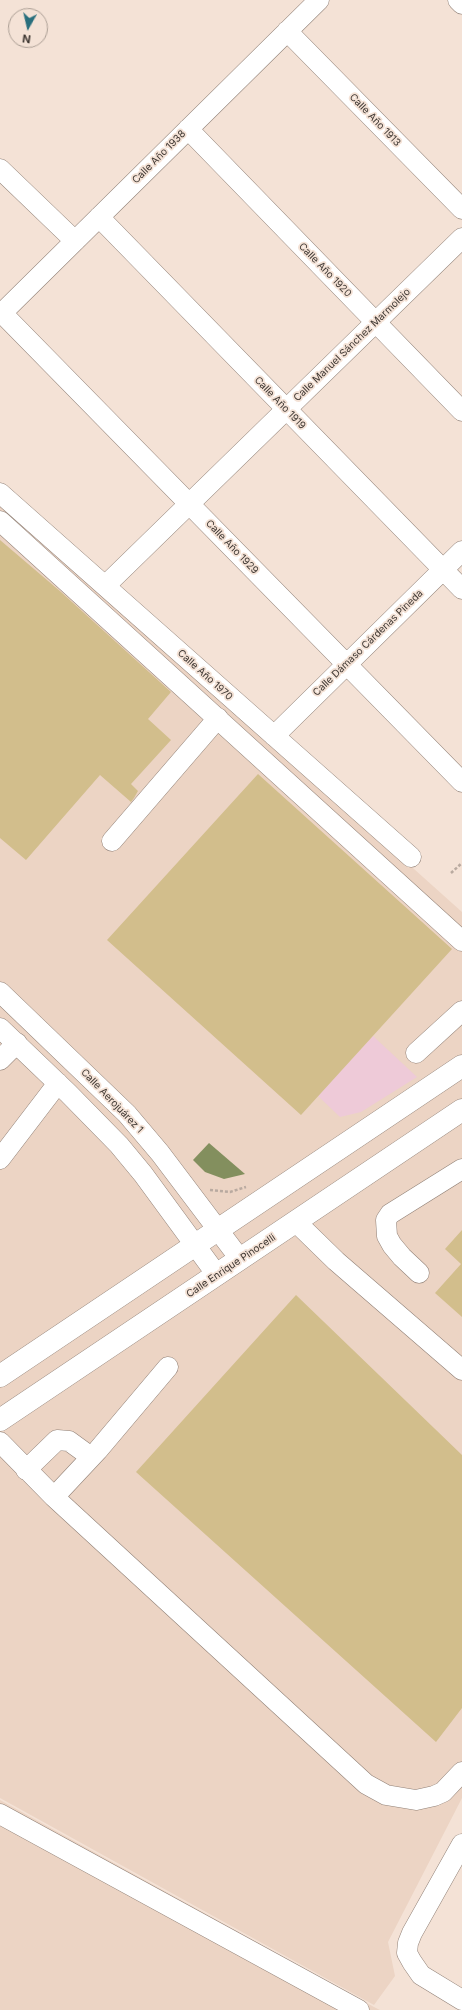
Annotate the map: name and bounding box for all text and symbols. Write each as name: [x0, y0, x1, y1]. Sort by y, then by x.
north arrow: [8, 8, 48, 48]
text: N: [21, 31, 32, 46]
street label: Calle Año 1913: [347, 91, 403, 149]
street label: Calle Año 1938: [130, 128, 188, 186]
street label: Calle Año 1920: [296, 240, 354, 300]
street label: Calle Manuel Sánchez Marmolejo: [291, 286, 413, 404]
street label: Calle Año 1919: [252, 374, 308, 432]
street label: Calle Año 1929: [203, 517, 261, 577]
street label: Calle Dámaso Cárdenas Pineda: [311, 587, 425, 699]
street label: Calle Año 1970: [175, 647, 235, 703]
street label: Calle Aerojuárez 1: [78, 1066, 146, 1136]
street label: Calle Enrique Pinocelli: [184, 1232, 278, 1300]

